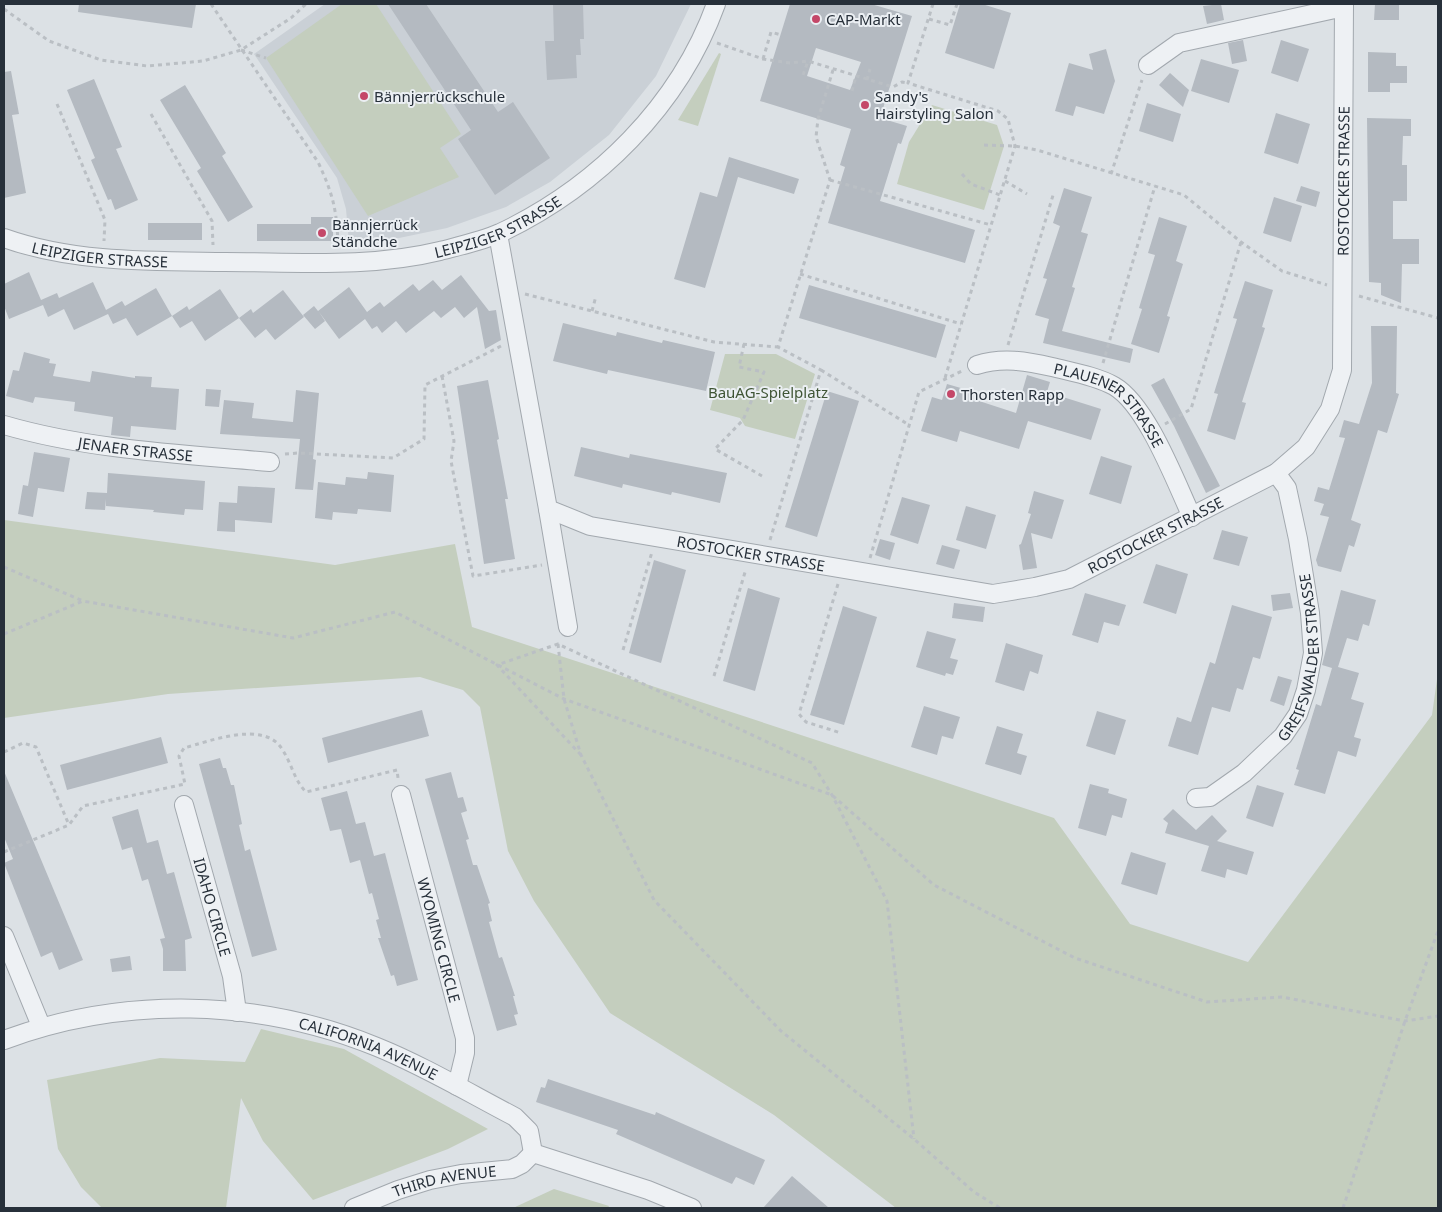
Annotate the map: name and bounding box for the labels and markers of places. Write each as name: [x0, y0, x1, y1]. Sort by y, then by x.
place label: CAP-Markt: [826, 9, 901, 29]
marker: CAP-Markt: [810, 13, 822, 25]
place label: Bännjerrückschule: [374, 86, 505, 106]
place label: Sandy's Hairstyling Salon: [875, 86, 994, 123]
marker: Bännjerrückschule: [358, 90, 370, 102]
marker: Sandy's Hairstyling Salon: [859, 99, 871, 111]
place label: Bännjerrück Ständche: [332, 214, 418, 251]
marker: Bännjerrück Ständche: [316, 227, 328, 239]
place label: Thorsten Rapp: [961, 384, 1064, 404]
marker: Thorsten Rapp: [945, 388, 957, 400]

